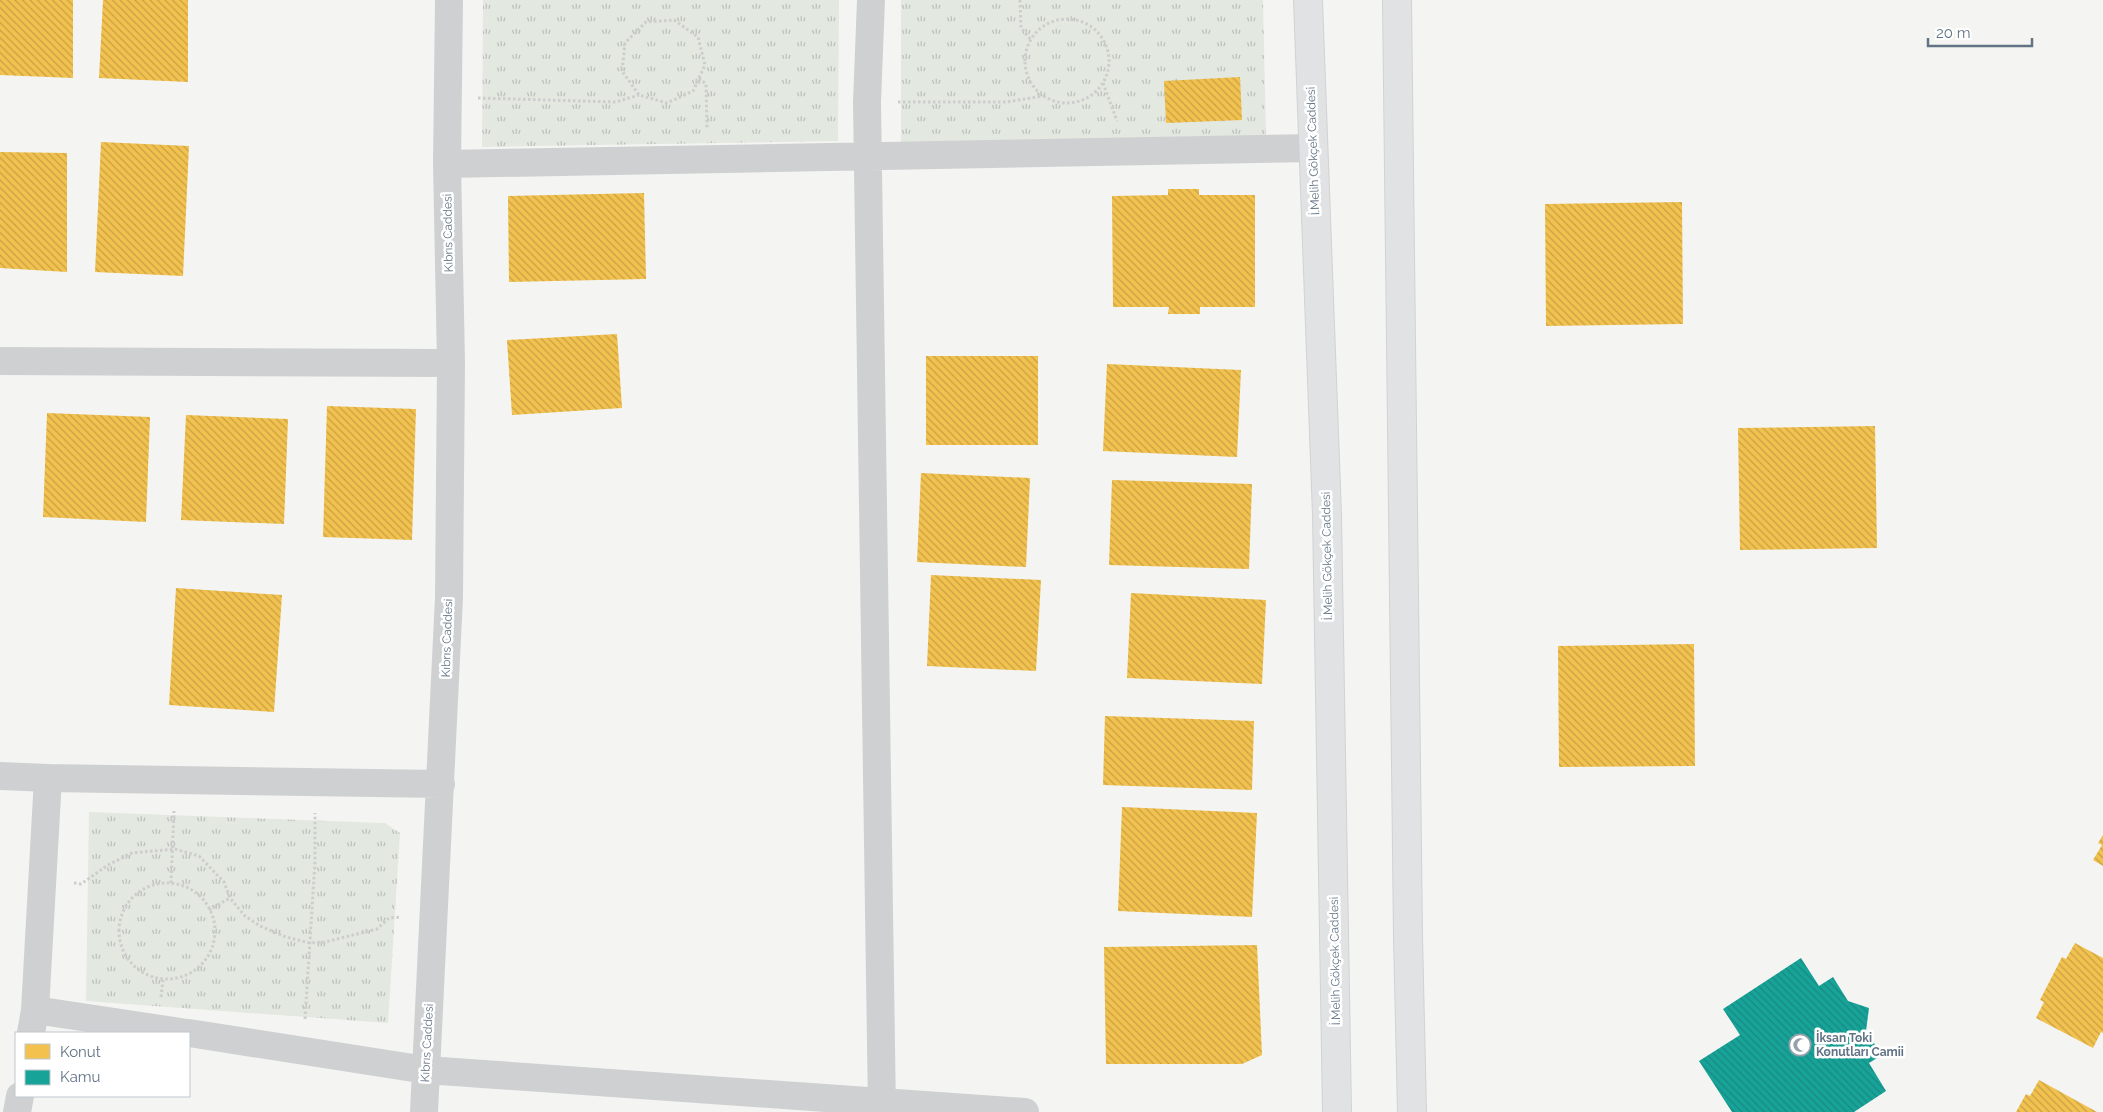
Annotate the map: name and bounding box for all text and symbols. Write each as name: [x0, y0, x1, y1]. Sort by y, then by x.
scale bar: [1928, 15, 2032, 47]
text: 20 m: [1936, 24, 1971, 42]
street label: İ.Melih Gökçek Caddesi: [1304, 87, 1322, 215]
street label: Kıbrıs Caddesi: [440, 194, 456, 272]
street label: İ.Melih Gökçek Caddesi: [1319, 492, 1335, 620]
street label: Kıbrıs Caddesi: [439, 598, 455, 678]
street label: İ.Melih Gökçek Caddesi: [1327, 897, 1343, 1025]
street label: Kıbrıs Caddesi: [418, 1003, 436, 1083]
place label: İksan Toki Konutları Camii: [1816, 1030, 1904, 1059]
legend: [15, 1032, 190, 1097]
mosque icon: İksan Toki Konutları Camii: [1788, 1033, 1812, 1057]
text: Konut: [60, 1043, 101, 1061]
text: Kamu: [60, 1068, 101, 1086]

